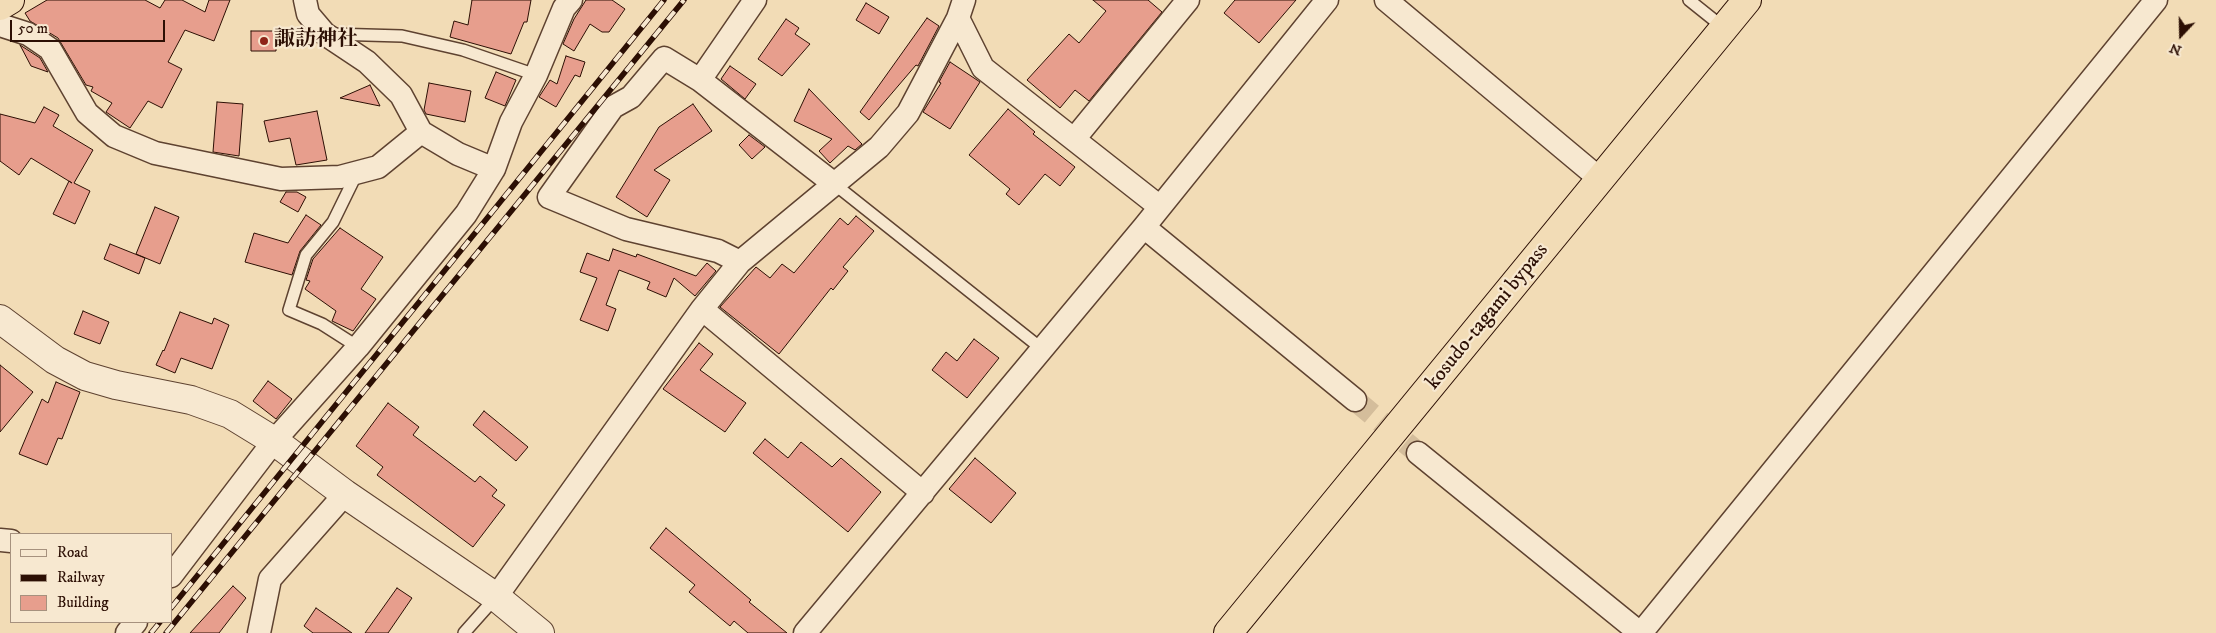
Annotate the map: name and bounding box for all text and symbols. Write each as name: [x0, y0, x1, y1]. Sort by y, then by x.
scale bar: [12, 10, 168, 42]
north arrow: [2156, 10, 2206, 60]
text: 50 m: [18, 19, 48, 38]
place label: 諏訪神社: [274, 28, 358, 54]
marker: 諏訪神社: [258, 35, 270, 47]
text: N: [2167, 39, 2184, 59]
street label: kosudo-tagami bypass: [1421, 239, 1555, 395]
legend: [10, 533, 172, 623]
text: Road: [57, 543, 88, 562]
text: Railway: [57, 568, 105, 587]
text: Building: [57, 593, 109, 612]

